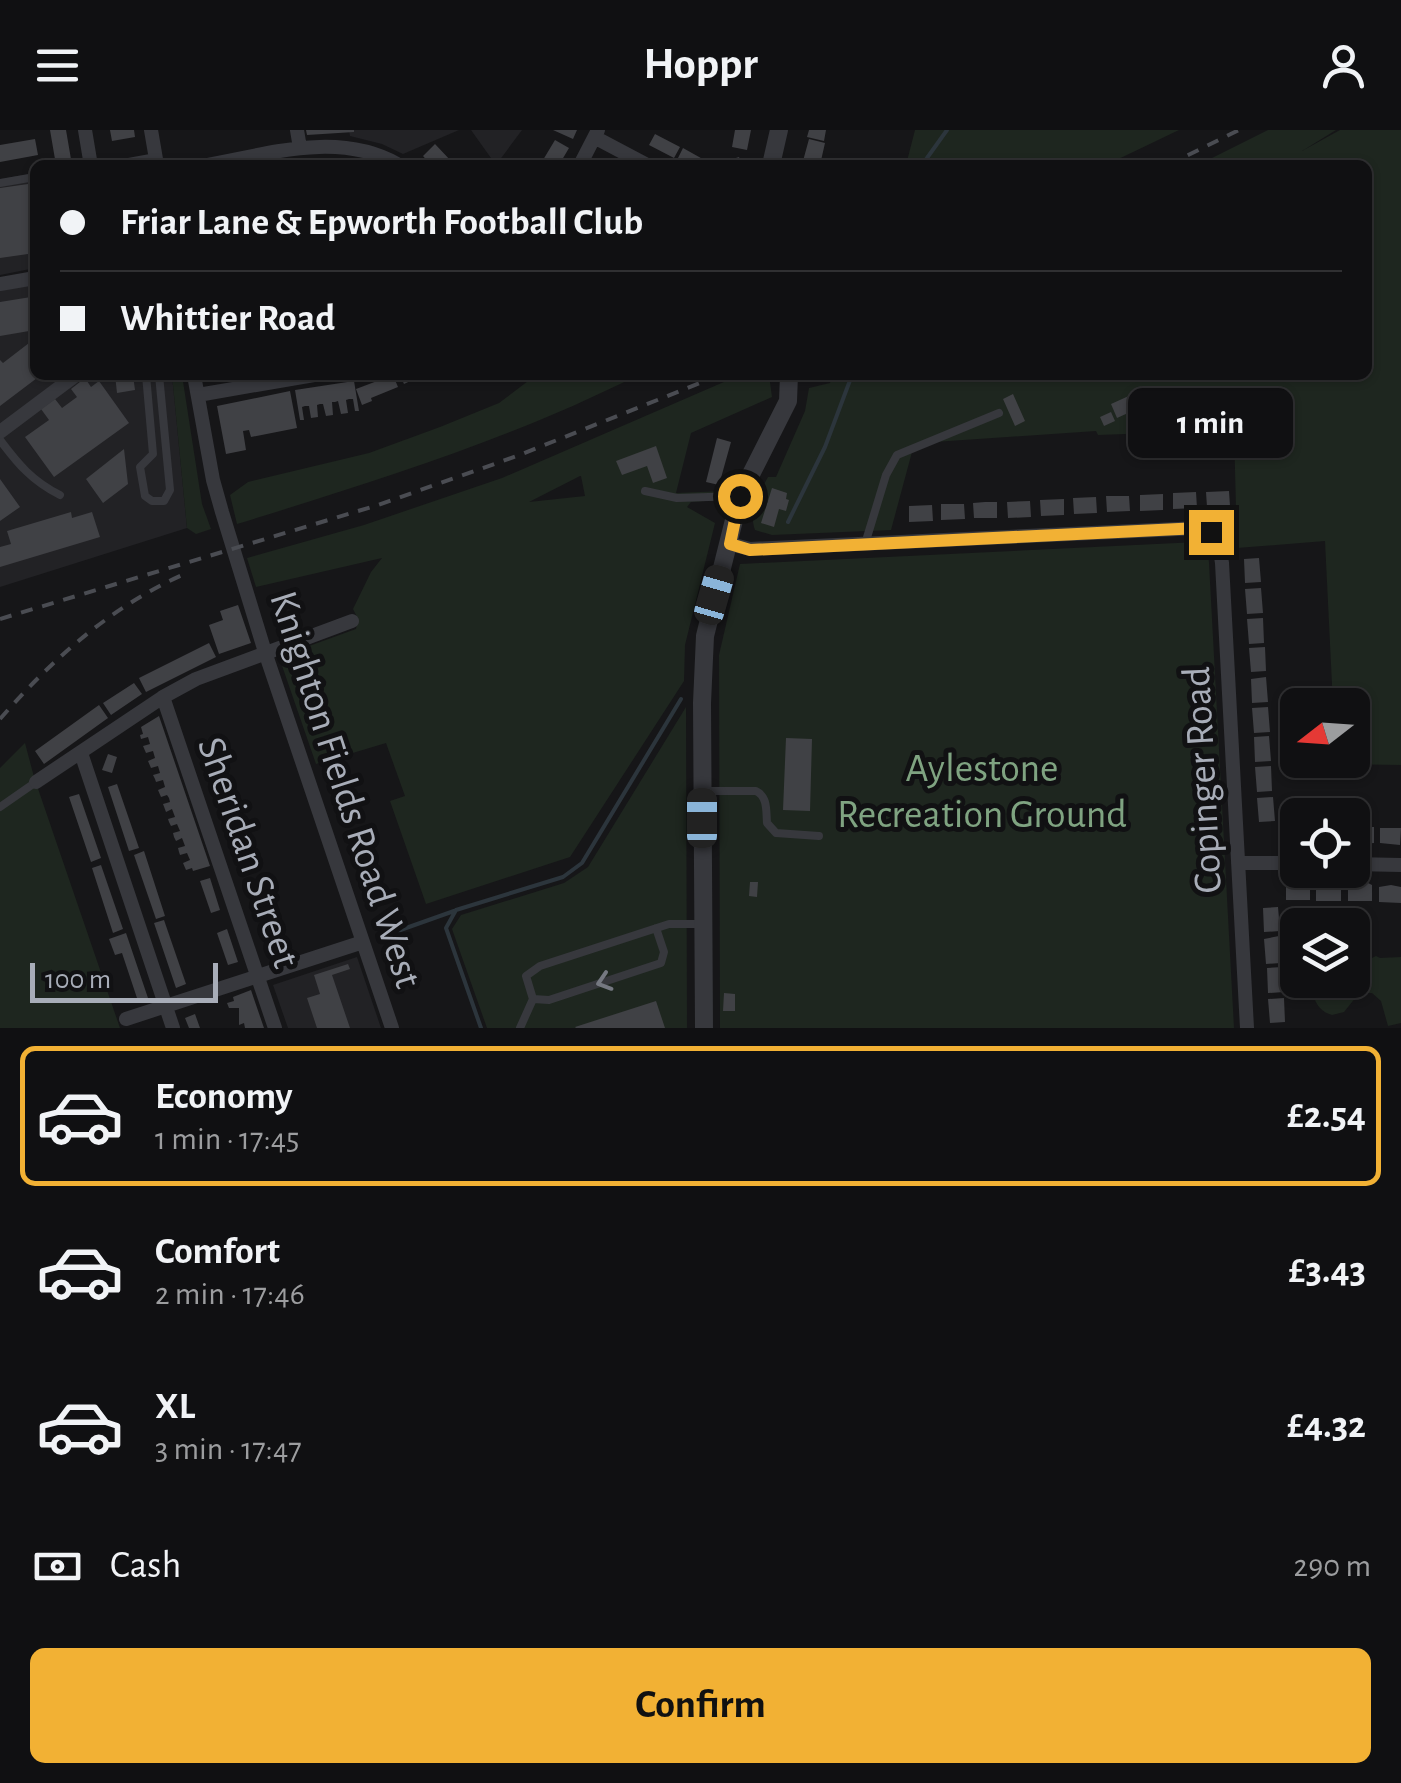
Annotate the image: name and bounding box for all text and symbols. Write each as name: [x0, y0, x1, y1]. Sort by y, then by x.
icon: menu: [30, 38, 85, 93]
icon: person: [1316, 38, 1371, 93]
text: Hoppr: [643, 42, 758, 87]
text: Friar Lane & Epworth Football Club: [120, 204, 643, 242]
text: Whittier Road: [120, 300, 335, 338]
callout: 1 min: [1128, 387, 1294, 457]
text: 1 min: [1177, 407, 1244, 439]
route start: [718, 474, 763, 519]
route end: [1189, 510, 1234, 555]
car: [691, 562, 737, 628]
street label: Knighton Fields Road West: [262, 586, 428, 993]
street label: Copinger Road: [1177, 665, 1229, 894]
north arrow: [1280, 688, 1370, 778]
map controls: [1280, 688, 1370, 998]
street label: Sheridan Street: [190, 732, 306, 973]
park label: Aylestone Recreation Ground: [837, 749, 1127, 835]
car: [687, 788, 717, 848]
button: locate: [1280, 798, 1370, 888]
button: layers: [1280, 908, 1370, 998]
scale bar: [30, 958, 218, 1003]
text: 100 m: [45, 966, 111, 994]
one-way arrow: [596, 970, 613, 990]
icon: car: [35, 1071, 125, 1161]
text: Economy: [155, 1078, 293, 1116]
text: £2.54: [1287, 1097, 1366, 1135]
text: 1 min · 17:45: [155, 1123, 299, 1155]
icon: car: [35, 1226, 125, 1316]
text: Comfort: [155, 1233, 280, 1271]
text: £3.43: [1288, 1252, 1366, 1290]
text: 2 min · 17:46: [155, 1278, 305, 1310]
icon: car: [35, 1381, 125, 1471]
text: XL: [155, 1388, 195, 1426]
text: £4.32: [1287, 1407, 1366, 1445]
text: 3 min · 17:47: [155, 1433, 302, 1465]
icon: cash: [30, 1539, 85, 1594]
text: Cash: [110, 1547, 181, 1585]
text: 290 m: [1294, 1550, 1371, 1582]
button: Confirm: [30, 1648, 1371, 1763]

